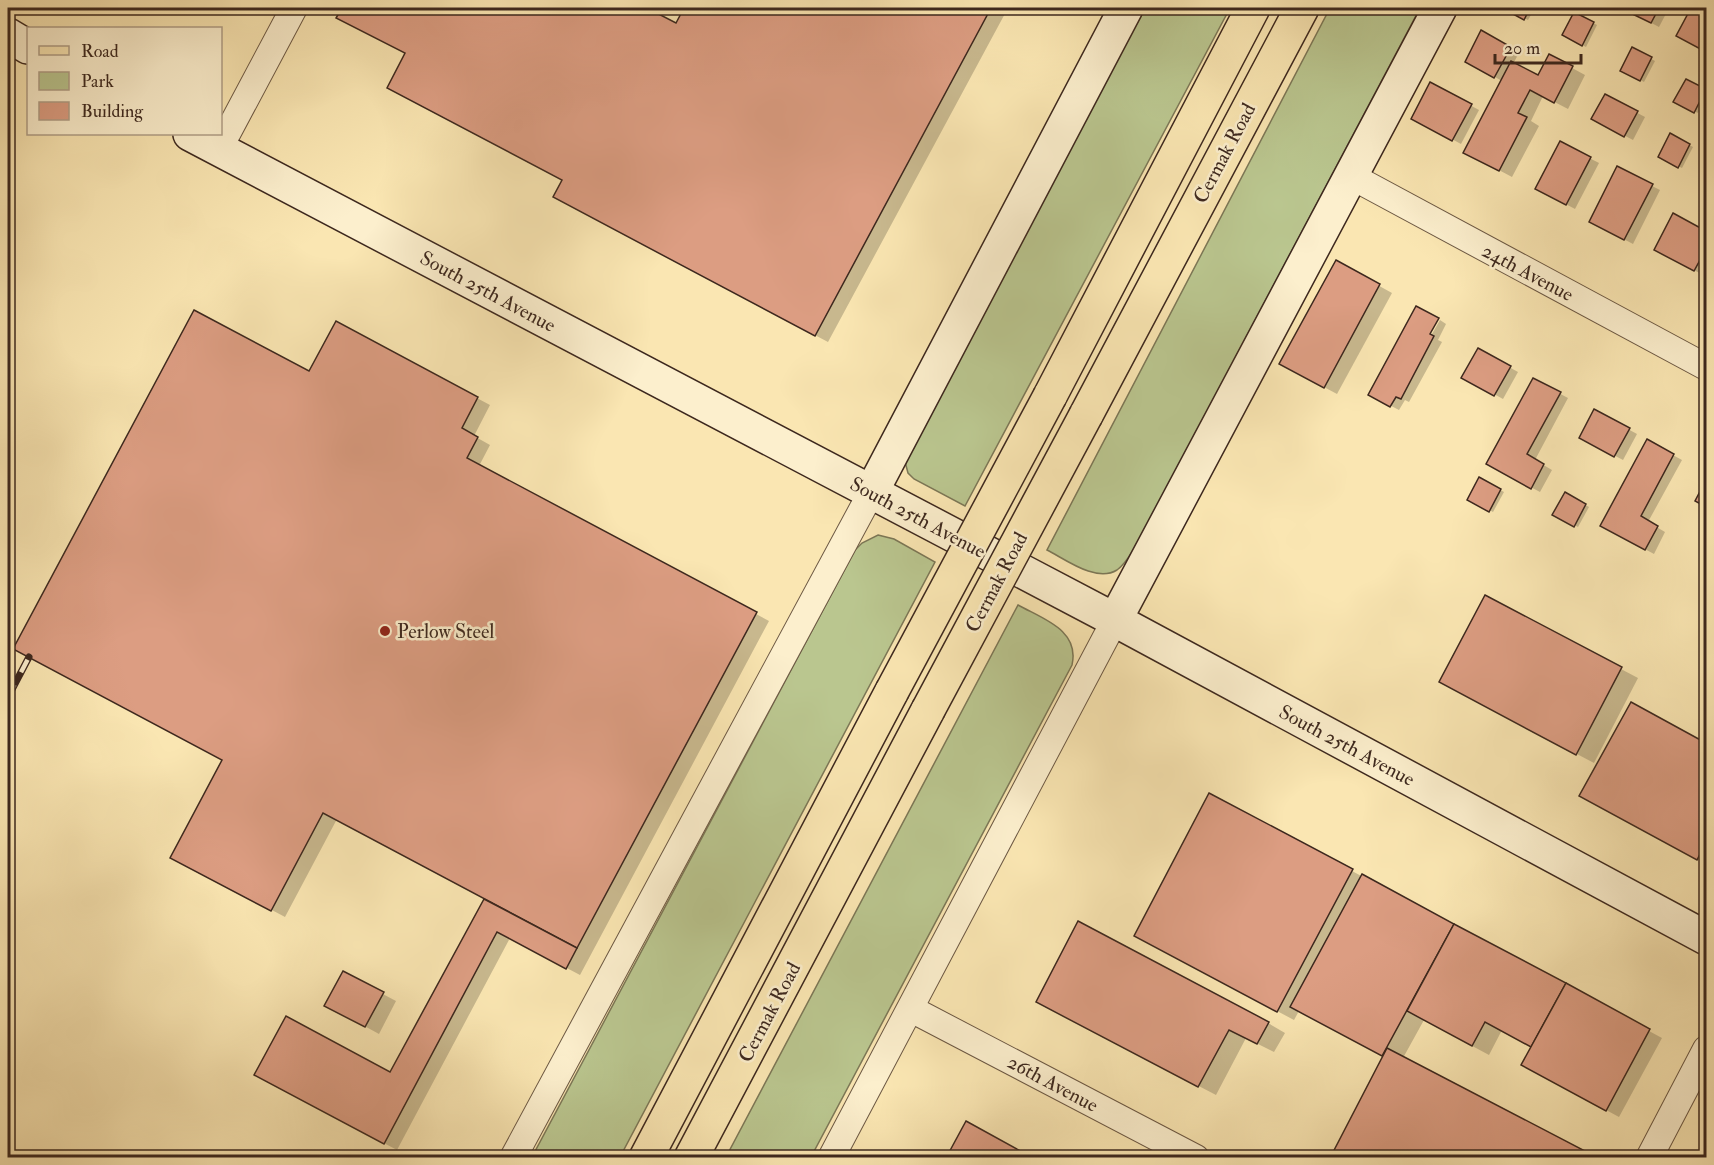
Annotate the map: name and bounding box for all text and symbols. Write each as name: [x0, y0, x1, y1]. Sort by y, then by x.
legend: [27, 27, 222, 135]
scale bar: [1495, 27, 1580, 65]
text: 20 m: [1504, 37, 1540, 60]
text: Road: [81, 40, 119, 63]
text: Park: [81, 70, 114, 93]
street label: Cermak Road: [1188, 99, 1261, 208]
text: Building: [81, 100, 144, 123]
street label: 24th Avenue: [1478, 238, 1578, 307]
street label: South 25th Avenue: [416, 245, 560, 338]
street label: South 25th Avenue: [846, 471, 990, 564]
street label: Cermak Road: [960, 528, 1033, 637]
place label: Perlow Steel: [397, 619, 494, 644]
marker: Perlow Steel: [378, 624, 392, 638]
street label: South 25th Avenue: [1275, 699, 1419, 792]
street label: Cermak Road: [733, 958, 806, 1067]
street label: 26th Avenue: [1003, 1049, 1102, 1118]

